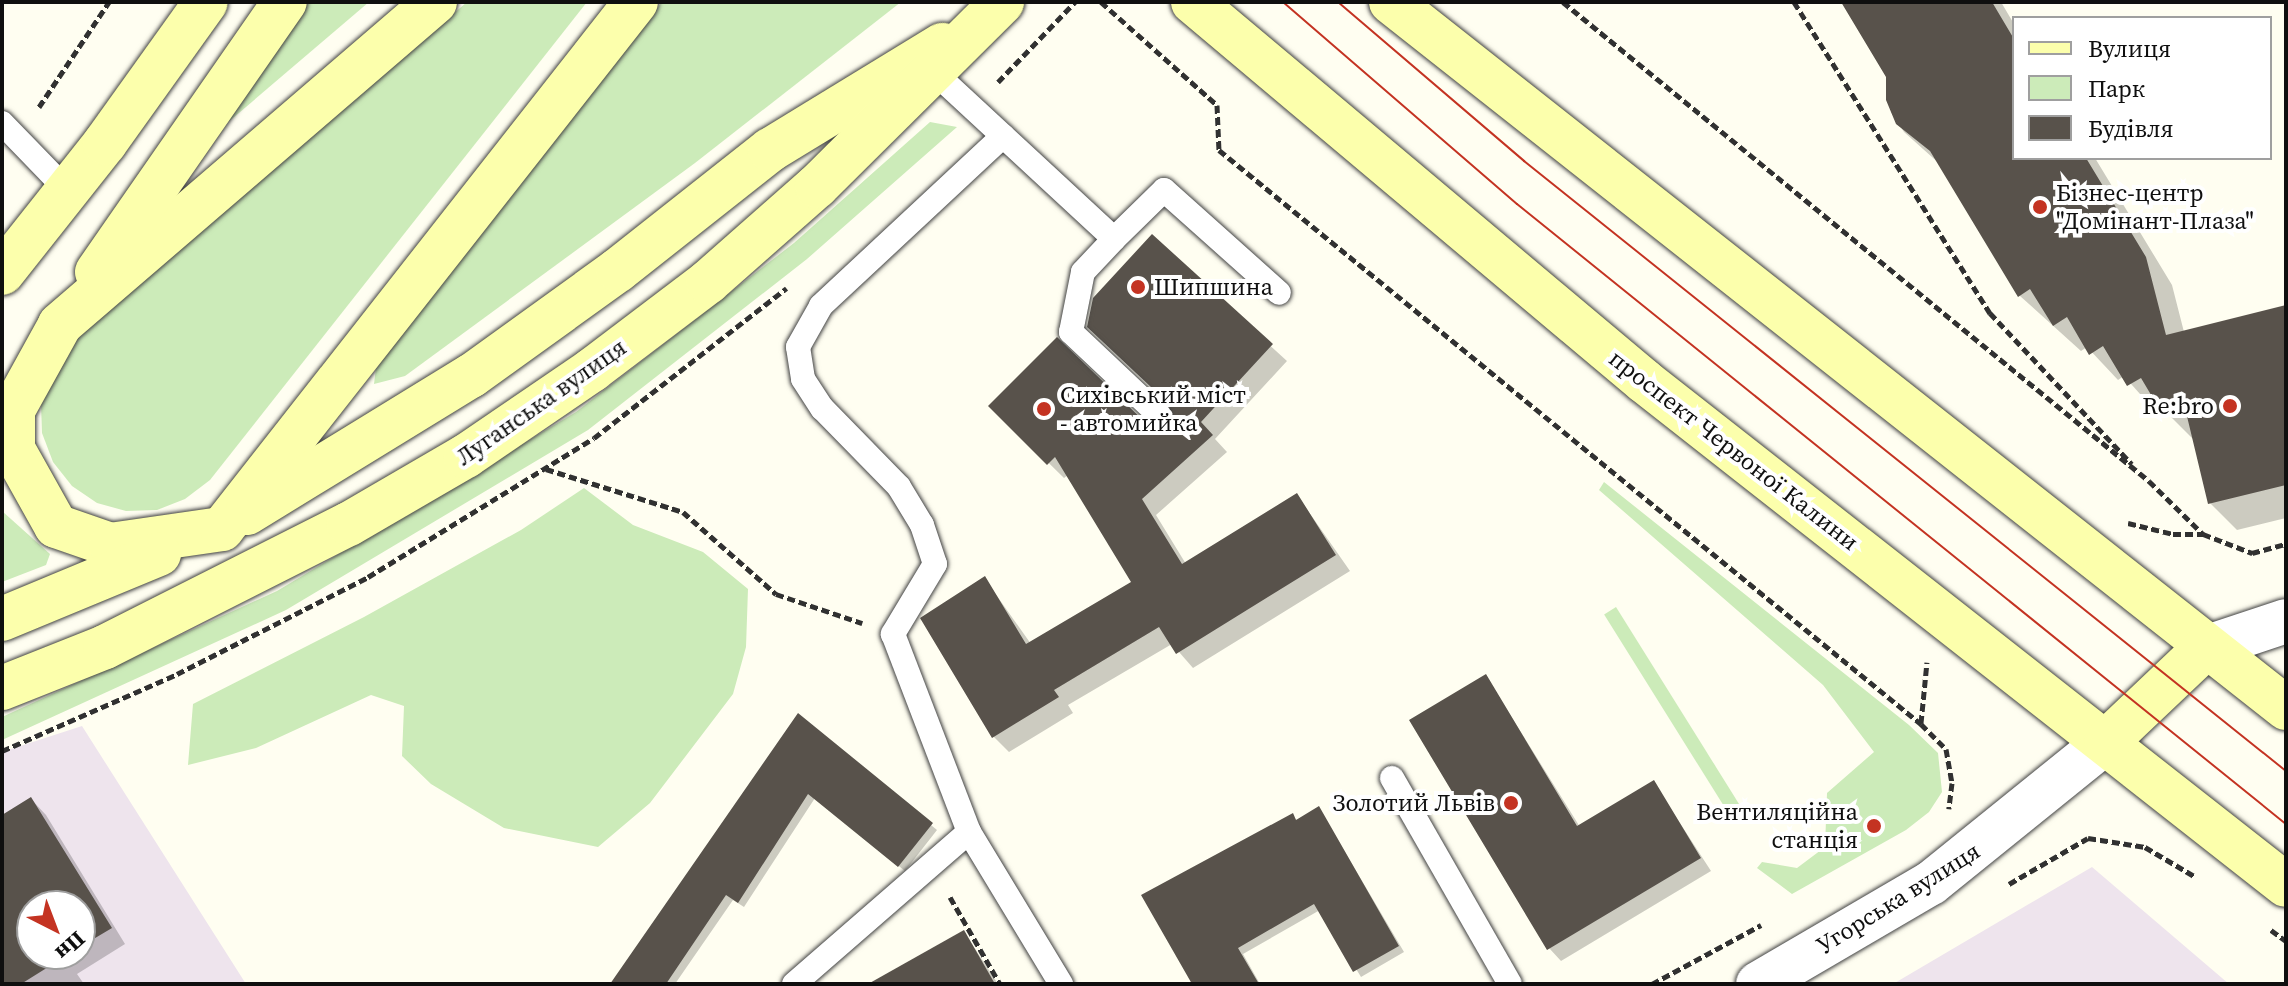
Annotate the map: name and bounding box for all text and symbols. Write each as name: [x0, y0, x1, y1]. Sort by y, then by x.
legend: [2012, 16, 2272, 160]
text: Вулиця: [2088, 32, 2171, 65]
text: Парк: [2088, 72, 2145, 105]
text: Будівля: [2088, 112, 2173, 145]
place label: Бізнес-центр "Домінант-Плаза": [2056, 179, 2254, 235]
marker: Бізнес-центр "Домінант-Плаза": [2031, 198, 2049, 216]
place label: Шипшина: [1154, 273, 1273, 301]
marker: Шипшина: [1129, 278, 1147, 296]
street label: Луганська вулиця: [450, 333, 632, 471]
street label: проспект Червоної Калини: [1604, 344, 1864, 556]
place label: Сихівський міст - автомийка: [1060, 381, 1246, 437]
place label: Re:bro: [2142, 392, 2214, 420]
marker: Re:bro: [2221, 397, 2239, 415]
marker: Сихівський міст - автомийка: [1035, 400, 1053, 418]
place label: Золотий Львів: [1332, 789, 1495, 817]
marker: Золотий Львів: [1502, 794, 1520, 812]
place label: Вентиляційна станція: [1696, 798, 1858, 854]
marker: Вентиляційна станція: [1865, 817, 1883, 835]
street label: Угорська вулиця: [1811, 836, 1985, 960]
north arrow: [16, 890, 96, 970]
text: Пн: [49, 925, 92, 968]

